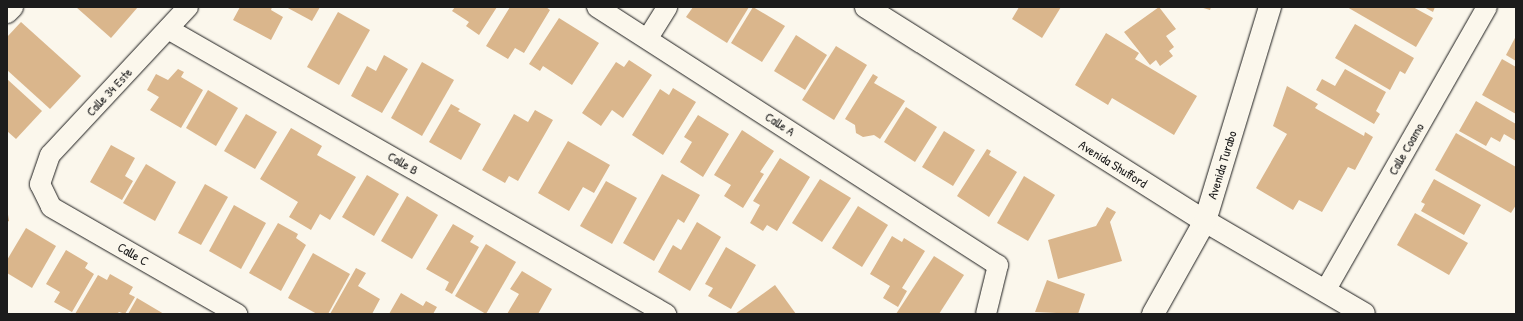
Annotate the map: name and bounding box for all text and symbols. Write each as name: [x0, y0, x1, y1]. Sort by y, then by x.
street label: Calle 34 Este: [83, 65, 135, 119]
street label: Calle A: [762, 109, 798, 139]
street label: Calle Coamo: [1385, 120, 1427, 178]
street label: Avenida Turabo: [1204, 129, 1240, 201]
street label: Avenida Shufford: [1076, 137, 1150, 191]
street label: Calle B: [385, 148, 421, 178]
street label: Calle C: [115, 239, 151, 269]

